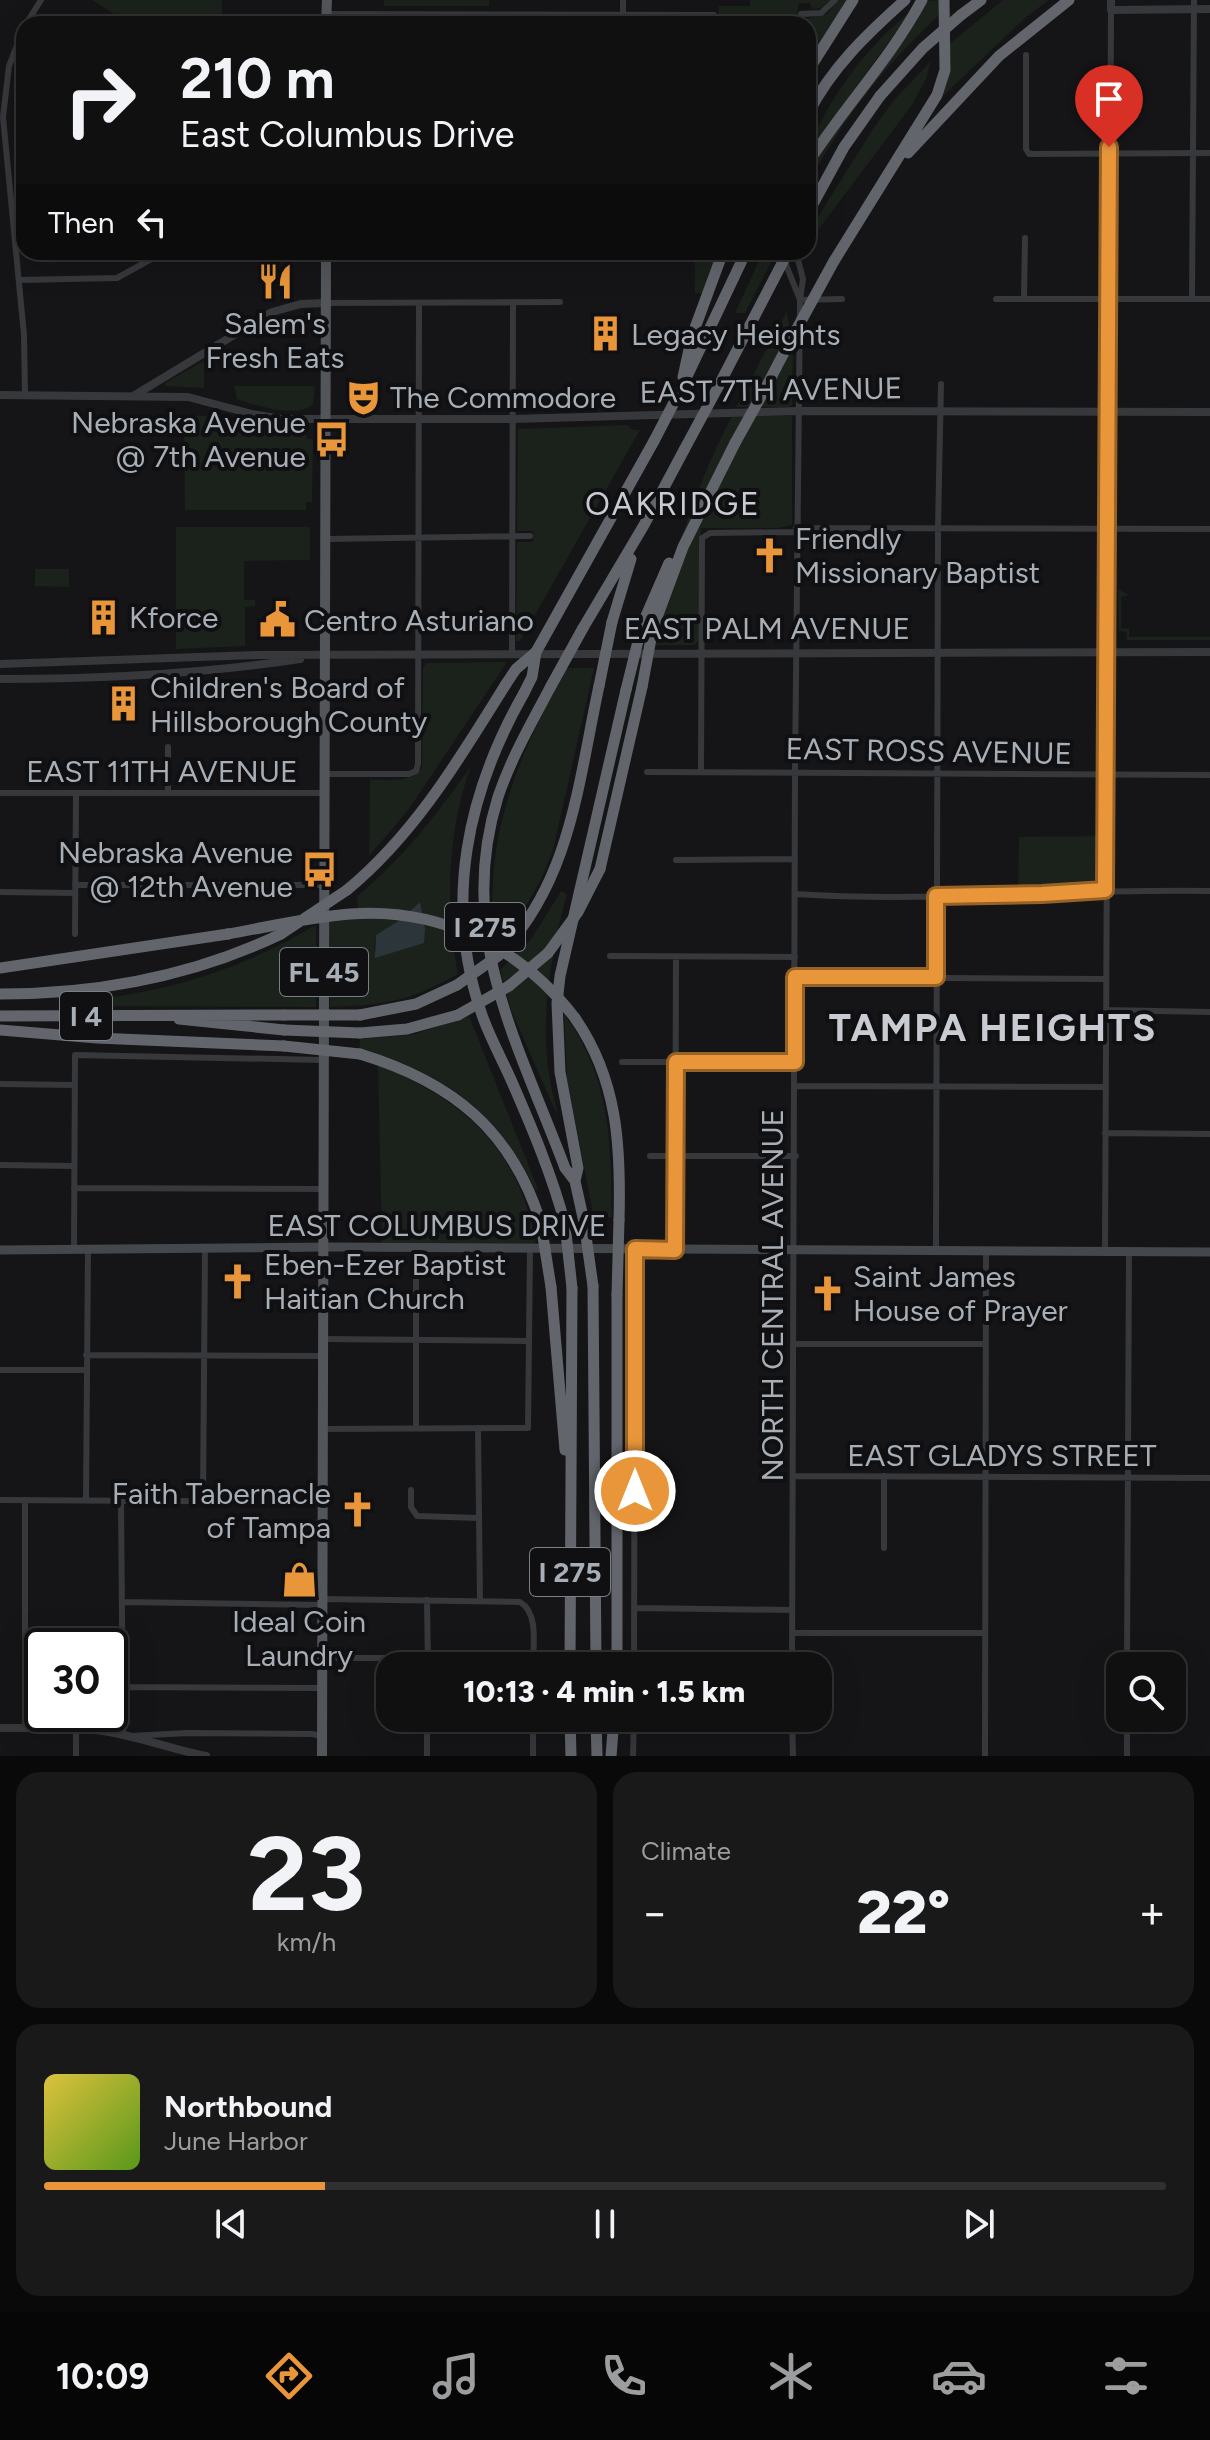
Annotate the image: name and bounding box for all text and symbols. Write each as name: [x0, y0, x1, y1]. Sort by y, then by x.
text: 210 m: [180, 45, 335, 112]
icon: right: [48, 48, 152, 152]
pin: [1075, 65, 1143, 147]
icon: arrive: [1087, 77, 1131, 121]
text: East Columbus Drive: [180, 113, 515, 156]
icon: left: [130, 200, 174, 244]
text: Then: [48, 204, 114, 241]
restaurant icon: Salem's Fresh Eats: [256, 263, 294, 301]
place label: Salem's Fresh Eats: [205, 305, 345, 376]
building icon: Legacy Heights: [586, 315, 624, 353]
place label: Legacy Heights: [631, 316, 840, 353]
street label: EAST 7TH AVENUE: [639, 369, 903, 411]
theatre icon: The Commodore: [345, 378, 383, 416]
place label: The Commodore: [390, 379, 616, 416]
place label: Nebraska Avenue @ 7th Avenue: [71, 404, 306, 475]
bus stop icon: Nebraska Avenue @ 7th Avenue: [313, 420, 351, 458]
district label: OAKRIDGE: [585, 485, 761, 523]
place label: Friendly Missionary Baptist: [795, 520, 1040, 591]
church icon: Friendly Missionary Baptist: [750, 536, 788, 574]
building icon: Kforce: [84, 598, 122, 636]
place label: Kforce: [129, 599, 218, 636]
public building icon: Centro Asturiano: [259, 601, 297, 639]
place label: Centro Asturiano: [304, 602, 534, 639]
street label: EAST PALM AVENUE: [624, 610, 910, 647]
place label: Children's Board of Hillsborough County: [150, 669, 428, 740]
building icon: Children's Board of Hillsborough County: [105, 685, 143, 723]
street label: EAST ROSS AVENUE: [785, 730, 1073, 772]
street label: EAST 11TH AVENUE: [26, 753, 298, 790]
place label: Nebraska Avenue @ 12th Avenue: [58, 834, 293, 905]
bus stop icon: Nebraska Avenue @ 12th Avenue: [300, 850, 338, 888]
road number: I 275: [445, 903, 525, 951]
road number: FL 45: [280, 948, 368, 996]
road number: I 4: [60, 992, 112, 1040]
district label: TAMPA HEIGHTS: [829, 1005, 1157, 1051]
street label: NORTH CENTRAL AVENUE: [754, 1109, 791, 1481]
street label: EAST COLUMBUS DRIVE: [267, 1207, 607, 1244]
place label: Eben-Ezer Baptist Haitian Church: [264, 1246, 506, 1317]
place label: Saint James House of Prayer: [853, 1258, 1068, 1329]
church icon: Eben-Ezer Baptist Haitian Church: [219, 1262, 257, 1300]
church icon: Saint James House of Prayer: [808, 1274, 846, 1312]
street label: EAST GLADYS STREET: [847, 1437, 1157, 1474]
position arrow: [593, 1449, 677, 1533]
place label: Faith Tabernacle of Tampa: [112, 1475, 331, 1546]
church icon: Faith Tabernacle of Tampa: [338, 1491, 376, 1529]
road number: I 275: [530, 1548, 610, 1596]
shop icon: Ideal Coin Laundry: [280, 1561, 318, 1599]
place label: Ideal Coin Laundry: [232, 1603, 366, 1674]
speed limit sign: 30: [24, 1628, 128, 1732]
map controls: [1106, 1652, 1186, 1732]
button: search: [1106, 1652, 1186, 1732]
text: 10:13 · 4 min · 1.5 km: [463, 1673, 745, 1710]
text: 23: [247, 1811, 366, 1936]
text: Climate: [641, 1835, 731, 1867]
text: 22°: [857, 1876, 950, 1948]
text: −: [641, 1886, 668, 1939]
text: +: [1139, 1886, 1166, 1939]
text: km/h: [277, 1926, 336, 1958]
text: Northbound: [164, 2088, 332, 2125]
text: June Harbor: [164, 2125, 308, 2157]
icon: previous: [209, 2202, 253, 2246]
icon: pause: [583, 2202, 627, 2246]
icon: next: [957, 2202, 1001, 2246]
icon: directions: [261, 2348, 317, 2404]
icon: music: [428, 2348, 484, 2404]
icon: phone: [596, 2348, 652, 2404]
icon: climate: [763, 2348, 819, 2404]
icon: car: [931, 2348, 987, 2404]
icon: filters: [1098, 2348, 1154, 2404]
text: 10:09: [56, 2355, 149, 2398]

